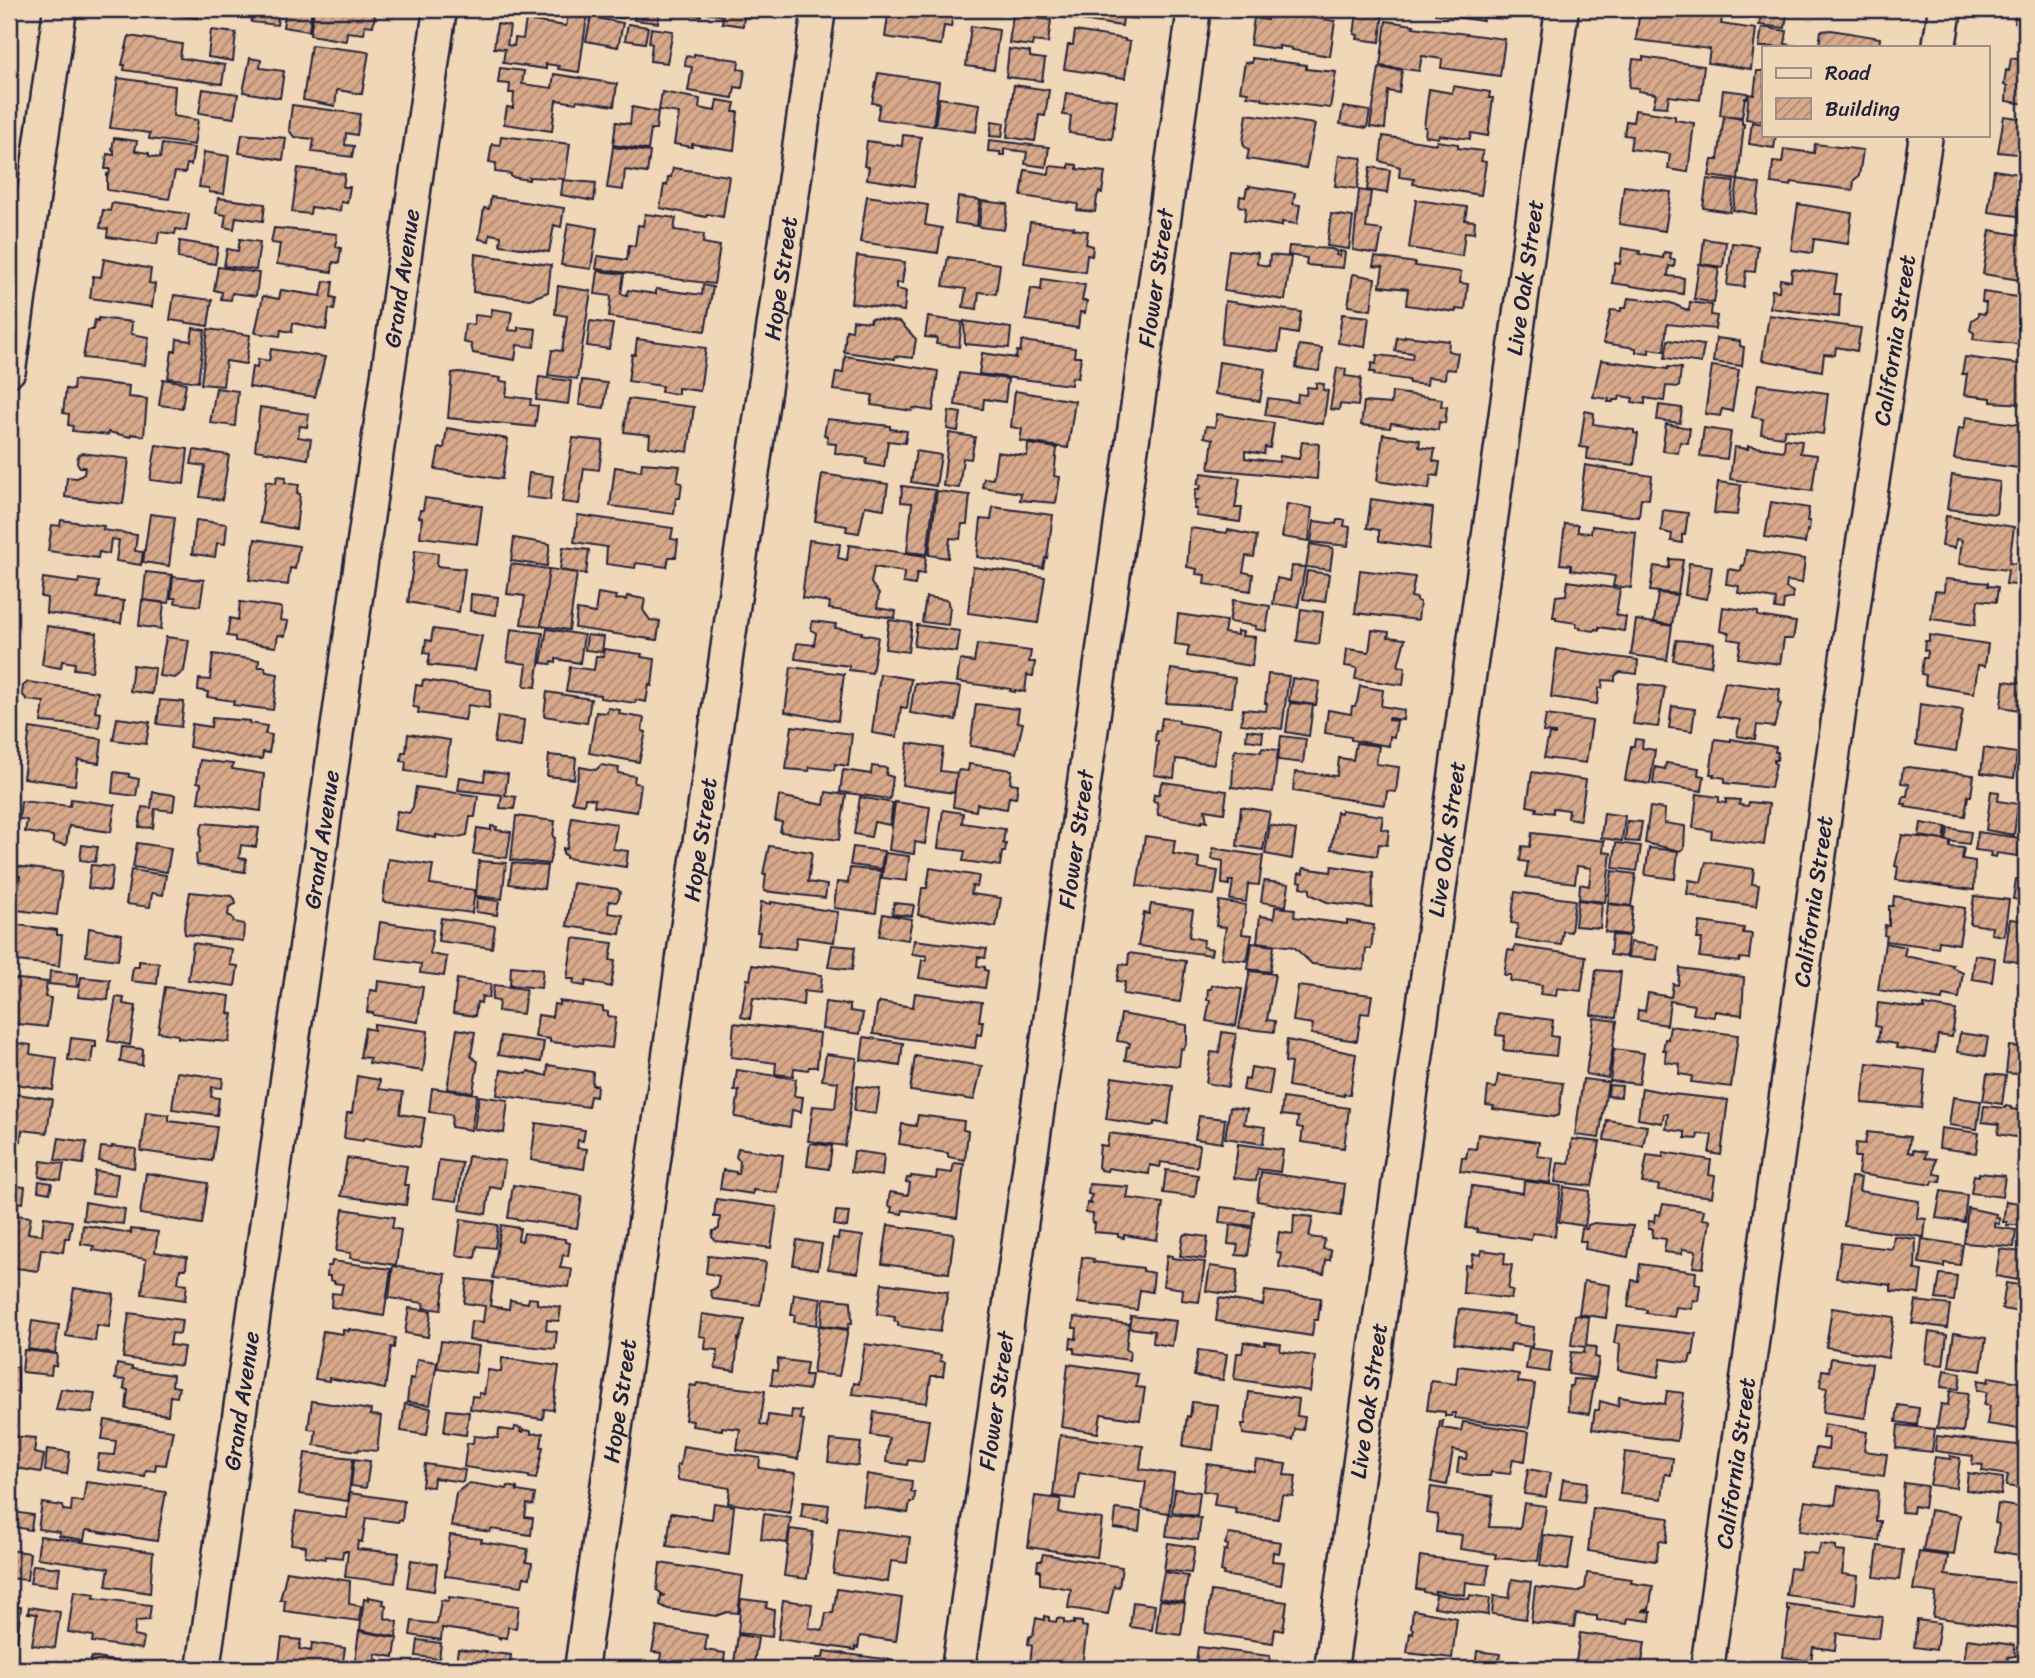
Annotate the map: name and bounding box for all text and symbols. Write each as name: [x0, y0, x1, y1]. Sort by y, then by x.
legend: [1762, 46, 1990, 136]
text: Road: [1825, 54, 1872, 92]
text: Building: [1825, 90, 1901, 128]
street label: Live Oak Street: [1494, 197, 1556, 358]
street label: Flower Street: [1126, 204, 1186, 350]
street label: Grand Avenue: [371, 206, 432, 350]
street label: Hope Street: [751, 213, 810, 343]
street label: California Street: [1861, 252, 1928, 429]
street label: Live Oak Street: [1415, 758, 1478, 920]
street label: Flower Street: [1046, 765, 1106, 912]
street label: Grand Avenue: [291, 767, 352, 912]
street label: Hope Street: [671, 775, 729, 904]
street label: California Street: [1781, 813, 1845, 990]
street label: Live Oak Street: [1337, 1320, 1399, 1481]
street label: Flower Street: [966, 1327, 1027, 1473]
street label: Grand Avenue: [211, 1328, 272, 1473]
street label: Hope Street: [590, 1336, 649, 1465]
street label: California Street: [1703, 1375, 1768, 1551]

